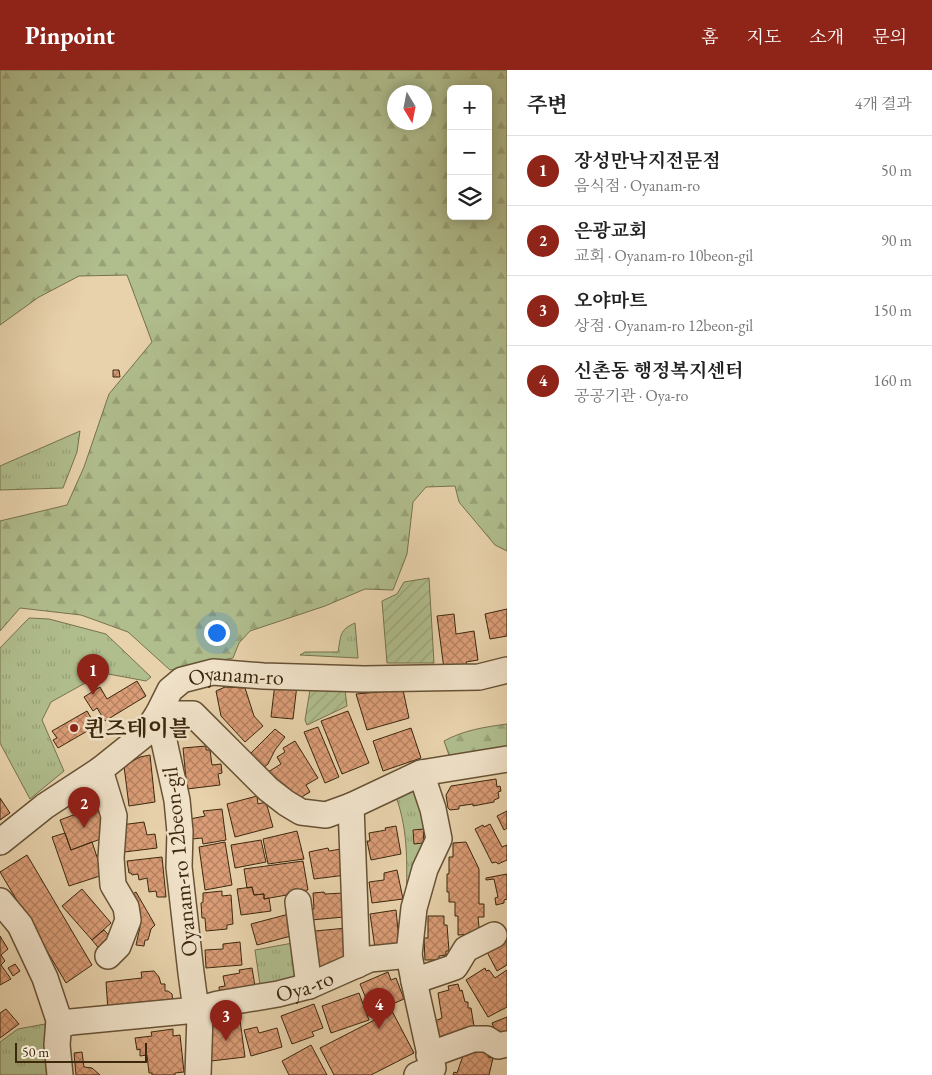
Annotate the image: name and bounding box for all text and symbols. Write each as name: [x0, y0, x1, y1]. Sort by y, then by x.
text: Pinpoint: [25, 20, 115, 51]
text: 홈: [701, 25, 719, 48]
text: 지도: [747, 25, 781, 48]
text: 소개: [809, 25, 844, 48]
text: 문의: [872, 25, 907, 48]
north arrow: [387, 85, 432, 130]
map controls: [447, 85, 492, 220]
button: +: [447, 85, 492, 130]
text: 주변: [527, 91, 568, 118]
text: 4개 결과: [855, 93, 912, 114]
button: −: [447, 130, 492, 175]
text: 장성만낙지전문점: [574, 148, 721, 173]
text: 1: [539, 160, 547, 181]
text: 50 m: [881, 160, 912, 181]
button: layers: [447, 175, 492, 220]
text: 음식점 · Oyanam-ro: [574, 175, 700, 196]
text: 은광교회: [574, 218, 647, 243]
text: 2: [539, 230, 547, 251]
text: 90 m: [881, 230, 912, 251]
text: 교회 · Oyanam-ro 10beon-gil: [574, 245, 753, 266]
text: 오야마트: [574, 288, 647, 313]
text: 3: [539, 300, 547, 321]
text: 150 m: [873, 300, 912, 321]
text: 상점 · Oyanam-ro 12beon-gil: [574, 315, 753, 336]
text: 신촌동 행정복지센터: [574, 358, 744, 383]
text: 4: [539, 370, 547, 391]
text: 160 m: [873, 370, 912, 391]
text: 공공기관 · Oya-ro: [574, 385, 688, 406]
your location: [204, 620, 230, 646]
pin: 1: [77, 654, 109, 695]
street label: Oyanam-ro: [185, 658, 284, 693]
place label: 퀸즈테이블: [84, 714, 190, 743]
marker: 퀸즈테이블: [68, 722, 80, 734]
street label: Oyanam-ro 12beon-gil: [155, 766, 204, 958]
pin: 2: [68, 787, 100, 828]
street label: Oya-ro: [272, 963, 338, 1009]
pin: 4: [363, 988, 395, 1029]
pin: 3: [210, 1000, 242, 1041]
scale bar: [15, 1040, 148, 1063]
text: 50 m: [22, 1043, 49, 1061]

